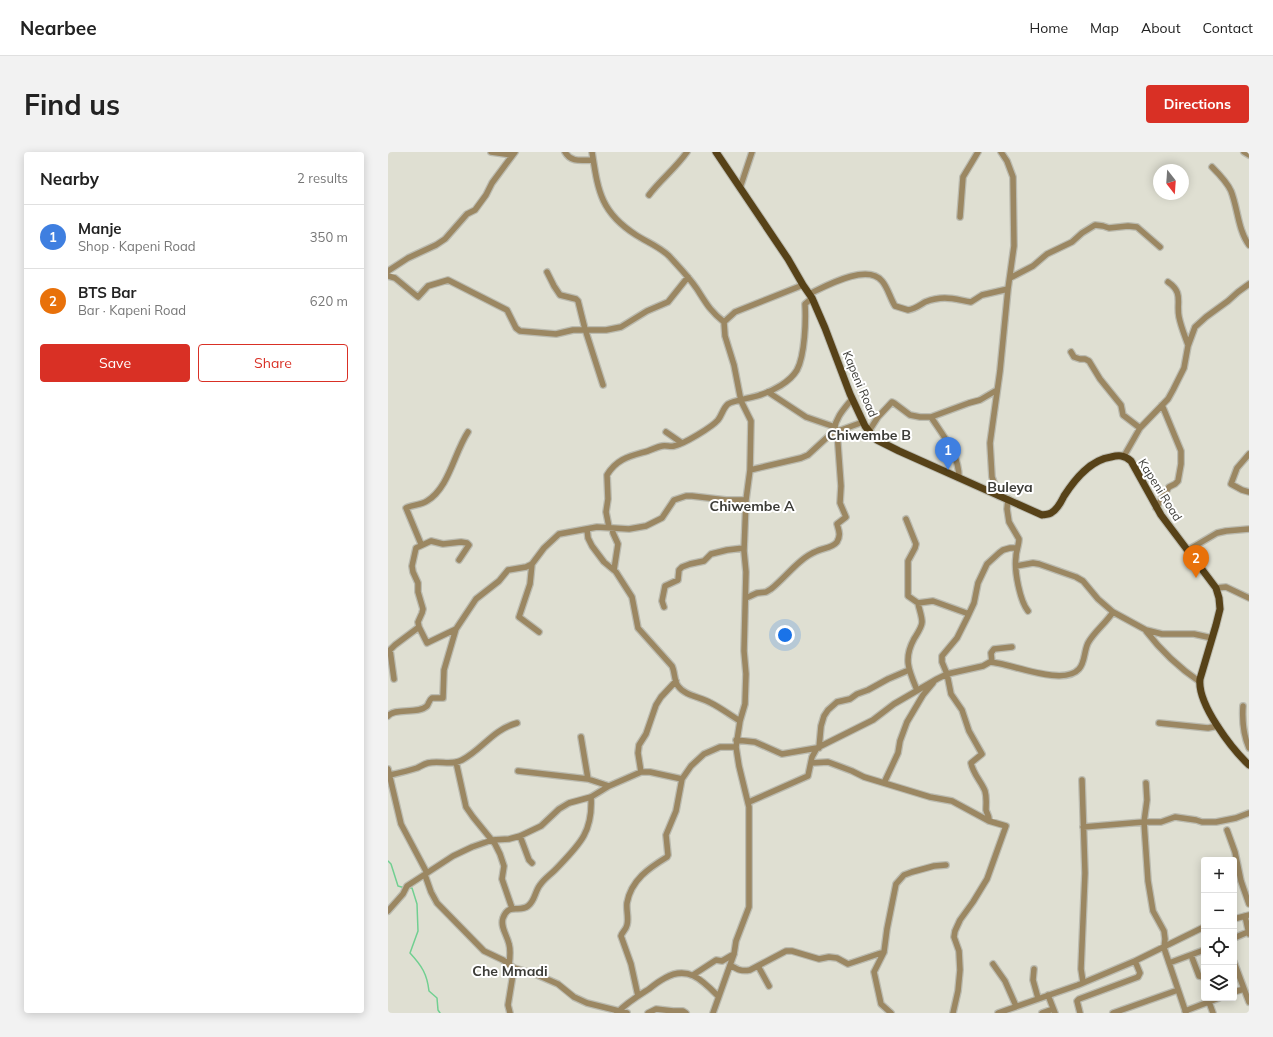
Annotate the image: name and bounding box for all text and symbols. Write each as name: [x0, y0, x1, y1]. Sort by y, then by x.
text: Nearbee: [20, 16, 97, 40]
text: Home: [1029, 19, 1068, 37]
text: Map: [1090, 19, 1119, 37]
text: About: [1141, 19, 1181, 37]
text: Contact: [1203, 19, 1253, 37]
button: Directions: [1146, 85, 1249, 123]
text: Find us: [24, 87, 120, 122]
north arrow: [1153, 164, 1189, 200]
text: Nearby: [40, 168, 99, 189]
text: 2 results: [297, 170, 348, 186]
text: Manje: [78, 219, 122, 238]
text: 1: [49, 229, 57, 245]
text: 350 m: [310, 229, 348, 245]
text: Shop · Kapeni Road: [78, 238, 196, 254]
text: BTS Bar: [78, 283, 136, 302]
text: 2: [49, 293, 57, 309]
text: 620 m: [310, 293, 348, 309]
text: Bar · Kapeni Road: [78, 302, 186, 318]
button: Save: [40, 344, 190, 382]
button: Share: [198, 344, 348, 382]
street label: Kapeni Road: [840, 348, 881, 419]
district label: Chiwembe B: [827, 426, 911, 444]
pin: 1: [935, 437, 961, 470]
street label: Kapeni Road: [1135, 456, 1186, 524]
district label: Buleya: [987, 478, 1033, 496]
district label: Chiwembe A: [710, 497, 795, 515]
pin: 2: [1183, 545, 1209, 578]
your location: [775, 625, 795, 645]
map controls: [1201, 857, 1237, 1001]
button: +: [1201, 857, 1237, 893]
button: −: [1201, 893, 1237, 929]
button: locate: [1201, 929, 1237, 965]
district label: Che Mmadi: [472, 962, 548, 980]
button: layers: [1201, 965, 1237, 1001]

